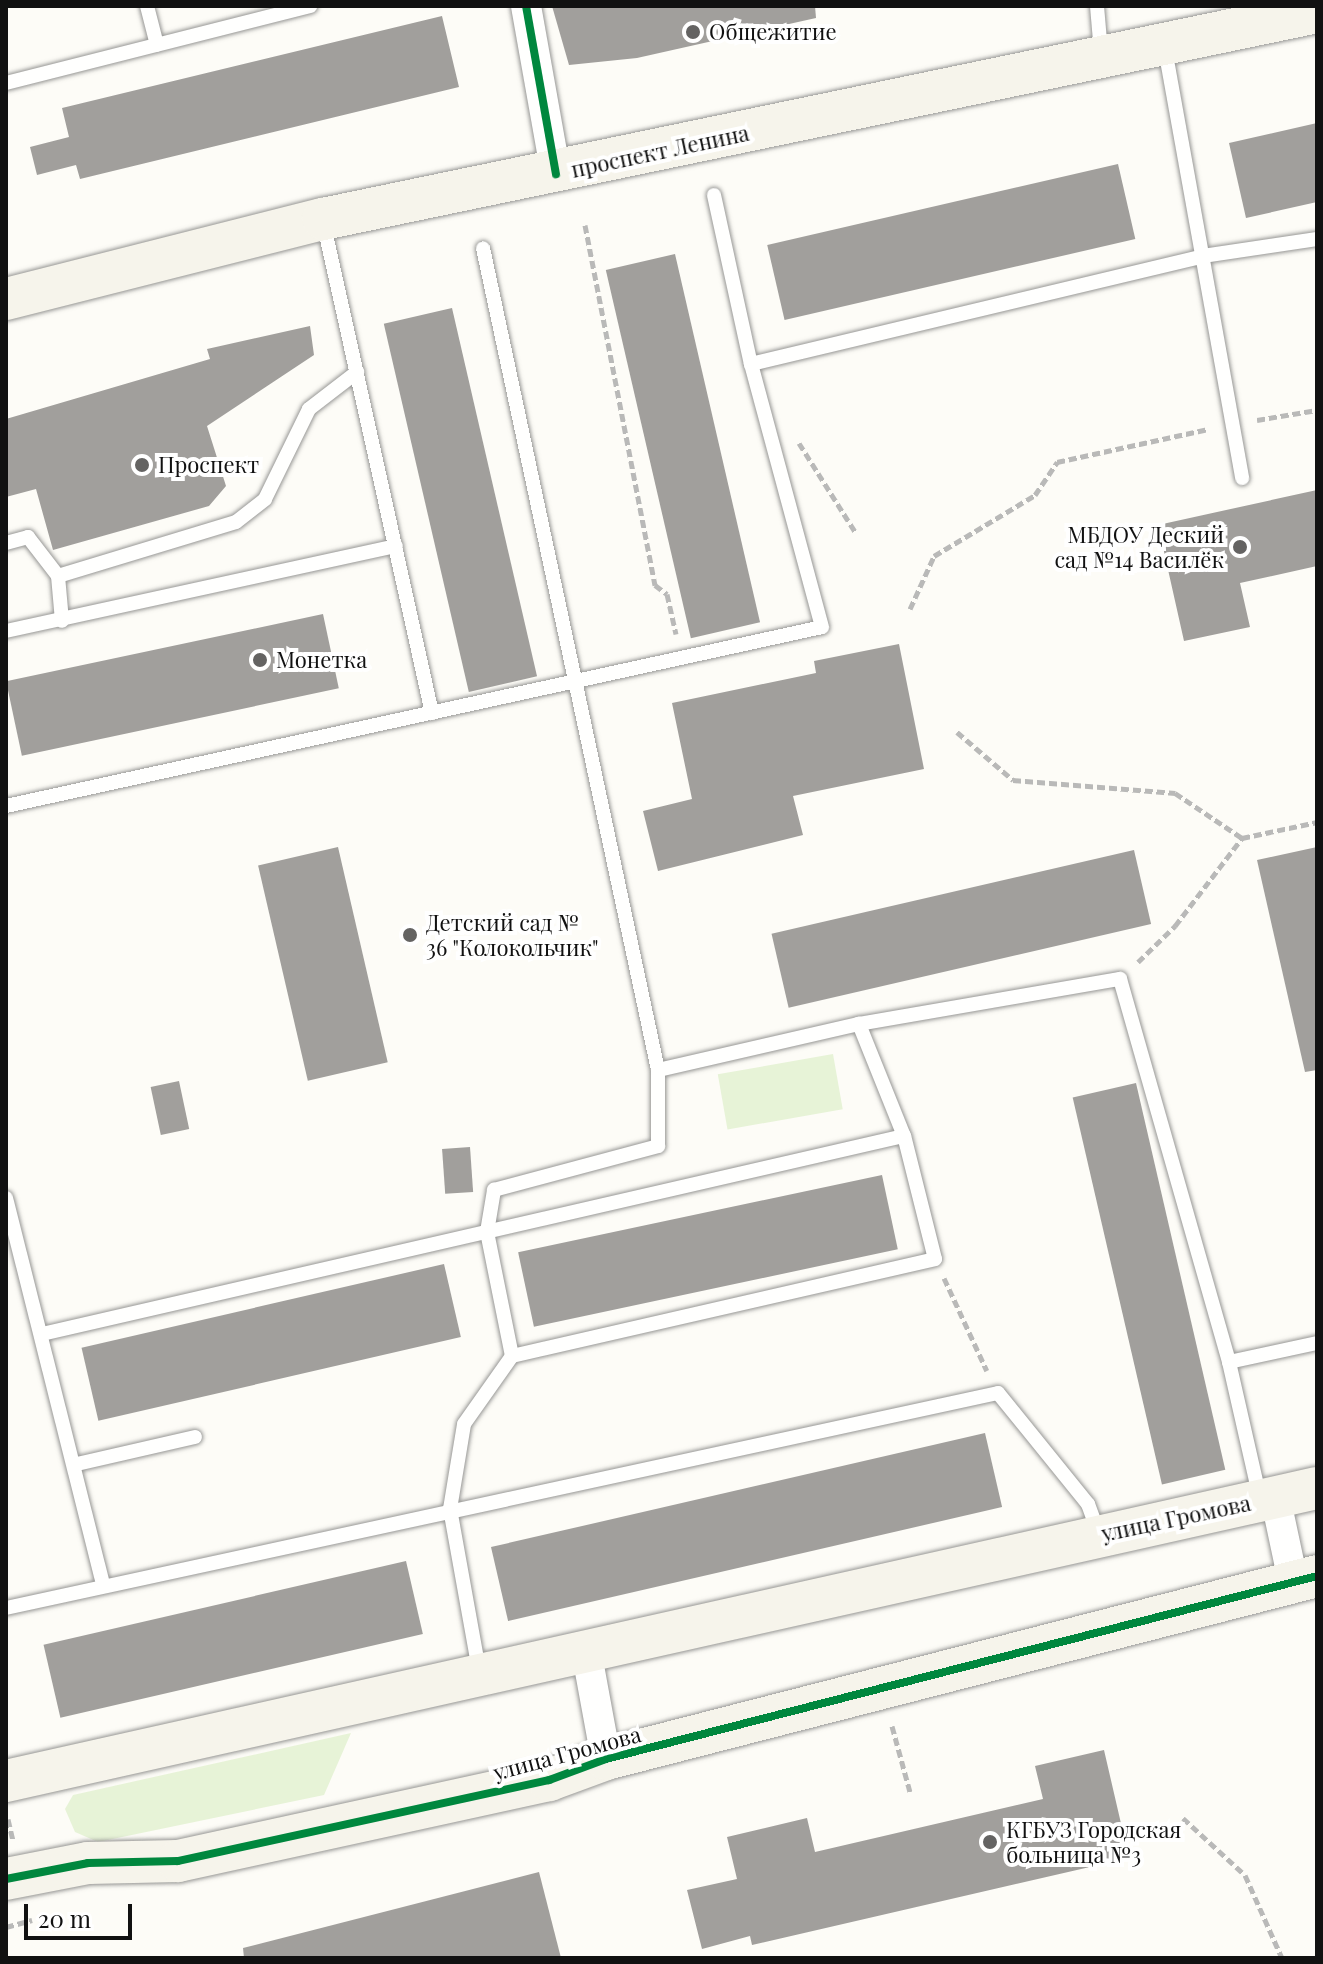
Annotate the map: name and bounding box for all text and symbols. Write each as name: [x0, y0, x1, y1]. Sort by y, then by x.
place label: Общежитие: [709, 19, 837, 45]
marker: Общежитие: [684, 23, 702, 41]
street label: проспект Ленина: [569, 119, 751, 183]
place label: Проспект: [158, 452, 259, 478]
marker: Проспект: [133, 456, 151, 474]
place label: МБДОУ Деский сад №14 Василёк: [1054, 521, 1224, 572]
marker: МБДОУ Деский сад №14 Василёк: [1231, 538, 1249, 556]
place label: Монетка: [276, 647, 367, 673]
marker: Монетка: [251, 651, 269, 669]
place label: Детский сад № 36 "Колокольчик": [426, 909, 599, 960]
marker: Детский сад № 36 "Колокольчик": [401, 926, 419, 944]
street label: улица Громова: [1099, 1489, 1253, 1547]
street label: улица Громова: [490, 1721, 644, 1785]
place label: КГБУЗ Городская больница №3: [1006, 1816, 1181, 1868]
marker: КГБУЗ Городская больница №3: [981, 1833, 999, 1851]
scale bar: [28, 1888, 136, 1938]
text: 20 m: [38, 1902, 91, 1934]

